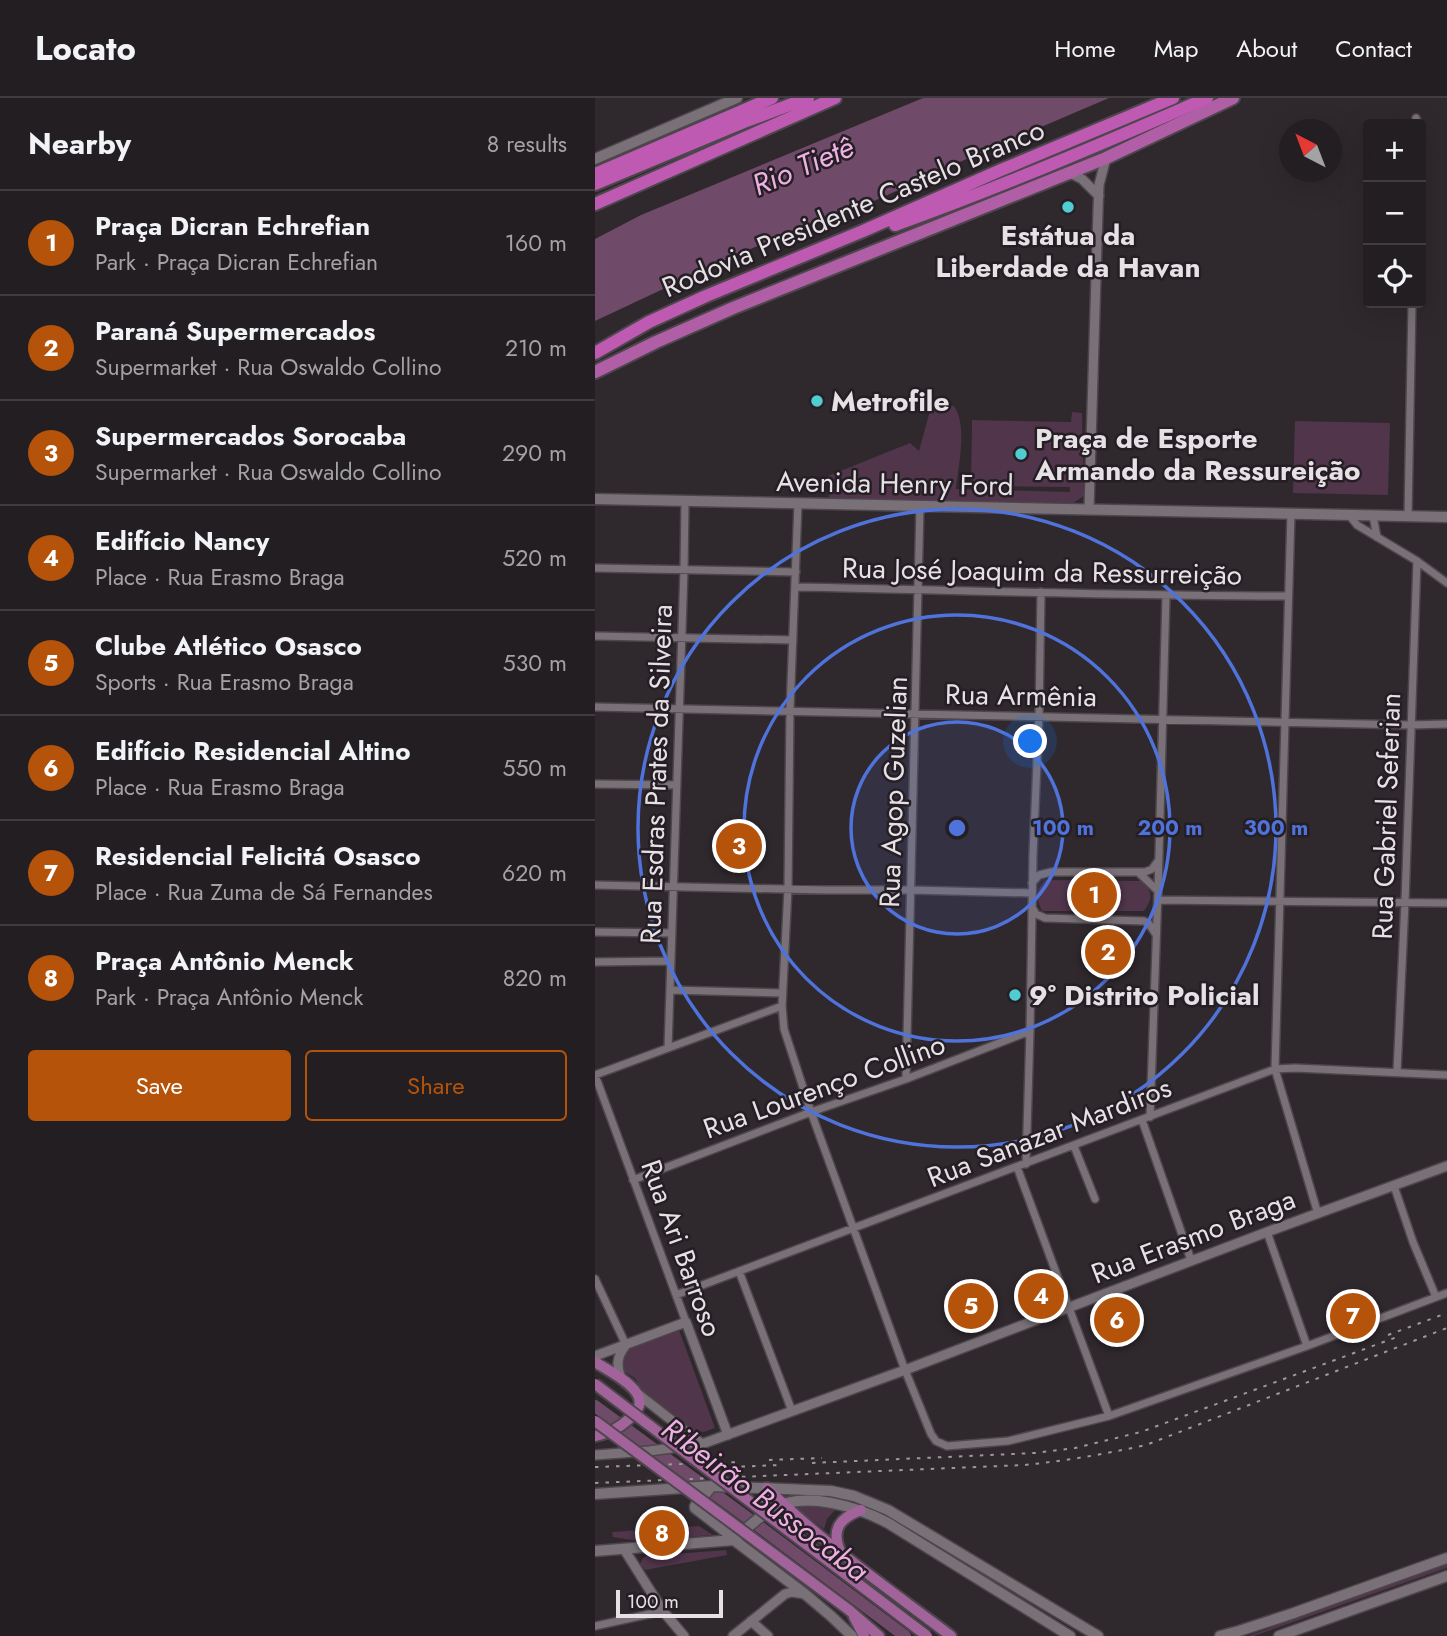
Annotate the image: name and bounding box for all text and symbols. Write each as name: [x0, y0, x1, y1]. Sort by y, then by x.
text: Locato: [35, 25, 136, 72]
text: Home: [1054, 31, 1116, 66]
text: Map: [1154, 31, 1198, 66]
text: About: [1236, 31, 1297, 66]
text: Contact: [1335, 31, 1412, 66]
street label: Rodovia Presidente Castelo Branco: [656, 109, 1051, 308]
north arrow: [1279, 119, 1342, 182]
map controls: [1363, 119, 1426, 308]
button: +: [1363, 119, 1426, 182]
text: Nearby: [28, 122, 131, 165]
water label: Rio Tietê: [745, 125, 860, 206]
text: 8 results: [487, 127, 567, 161]
button: −: [1363, 182, 1426, 245]
marker: Estátua da Liberdade da Havan: [1060, 199, 1076, 215]
text: Praça Dicran Echrefian: [95, 207, 370, 245]
place label: Estátua da Liberdade da Havan: [935, 215, 1201, 288]
text: 1: [45, 226, 57, 260]
text: 160 m: [505, 226, 567, 260]
text: Park · Praça Dicran Echrefian: [95, 245, 378, 279]
button: locate: [1363, 245, 1426, 308]
text: Paraná Supermercados: [95, 312, 375, 350]
text: 2: [43, 331, 59, 365]
text: 210 m: [505, 331, 567, 365]
text: Supermarket · Rua Oswaldo Collino: [95, 350, 442, 384]
place label: Metrofile: [831, 381, 949, 422]
marker: Metrofile: [809, 393, 825, 409]
text: Supermercados Sorocaba: [95, 417, 406, 455]
place label: Praça de Esporte Armando da Ressureição: [1034, 418, 1360, 491]
text: 3: [44, 436, 58, 470]
text: 290 m: [502, 436, 567, 470]
marker: Praça de Esporte Armando da Ressureição: [1013, 446, 1029, 462]
text: Supermarket · Rua Oswaldo Collino: [95, 455, 442, 489]
street label: Avenida Henry Ford: [776, 461, 1014, 506]
text: Edifício Nancy: [95, 522, 269, 560]
text: 4: [43, 541, 59, 575]
text: 520 m: [502, 541, 567, 575]
street label: Rua José Joaquim da Ressurreição: [842, 548, 1242, 595]
text: Place · Rua Erasmo Braga: [95, 560, 345, 594]
street label: Rua Esdras Prates da Silveira: [630, 603, 683, 945]
text: Clube Atlético Osasco: [95, 627, 362, 665]
text: 5: [44, 646, 58, 680]
text: 530 m: [503, 646, 567, 680]
text: Sports · Rua Erasmo Braga: [95, 665, 354, 699]
street label: Rua Armênia: [945, 674, 1097, 717]
street label: Rua Agop Guzelian: [869, 676, 918, 908]
street label: Rua Gabriel Seferian: [1362, 692, 1411, 940]
your location: [1013, 724, 1047, 758]
text: Edifício Residencial Altino: [95, 732, 411, 770]
text: 6: [43, 751, 59, 785]
text: 550 m: [502, 751, 567, 785]
text: Place · Rua Erasmo Braga: [95, 770, 345, 804]
text: 100 m: [1032, 813, 1094, 843]
text: 200 m: [1137, 813, 1203, 843]
text: 300 m: [1244, 813, 1308, 843]
centre of rings: [945, 816, 969, 840]
pin: 3: [716, 820, 762, 872]
text: Residencial Felicitá Osasco: [95, 837, 421, 875]
text: 7: [44, 856, 58, 890]
text: 620 m: [502, 856, 567, 890]
pin: 1: [1071, 869, 1117, 921]
text: Place · Rua Zuma de Sá Fernandes: [95, 875, 433, 909]
pin: 2: [1085, 926, 1131, 978]
text: Praça Antônio Menck: [95, 942, 354, 980]
text: 8: [44, 961, 58, 995]
text: 820 m: [503, 961, 567, 995]
place label: 9º Distrito Policial: [1029, 975, 1260, 1016]
text: Park · Praça Antônio Menck: [95, 980, 363, 1014]
marker: 9º Distrito Policial: [1007, 987, 1023, 1003]
street label: Rua Lourenço Collino: [697, 1024, 951, 1149]
button: Save: [28, 1050, 291, 1121]
button: Share: [305, 1050, 567, 1121]
street label: Rua Sanazar Mardiros: [921, 1067, 1177, 1198]
street label: Rua Ari Barroso: [630, 1154, 733, 1342]
street label: Rua Erasmo Braga: [1085, 1179, 1301, 1294]
pin: 4: [1018, 1270, 1064, 1322]
pin: 5: [948, 1280, 994, 1332]
pin: 7: [1330, 1290, 1376, 1342]
pin: 6: [1094, 1294, 1140, 1346]
water label: Ribeirão Bussocaba: [653, 1407, 878, 1592]
pin: 8: [639, 1507, 685, 1559]
scale bar: [616, 1587, 723, 1619]
text: 100 m: [627, 1588, 679, 1615]

